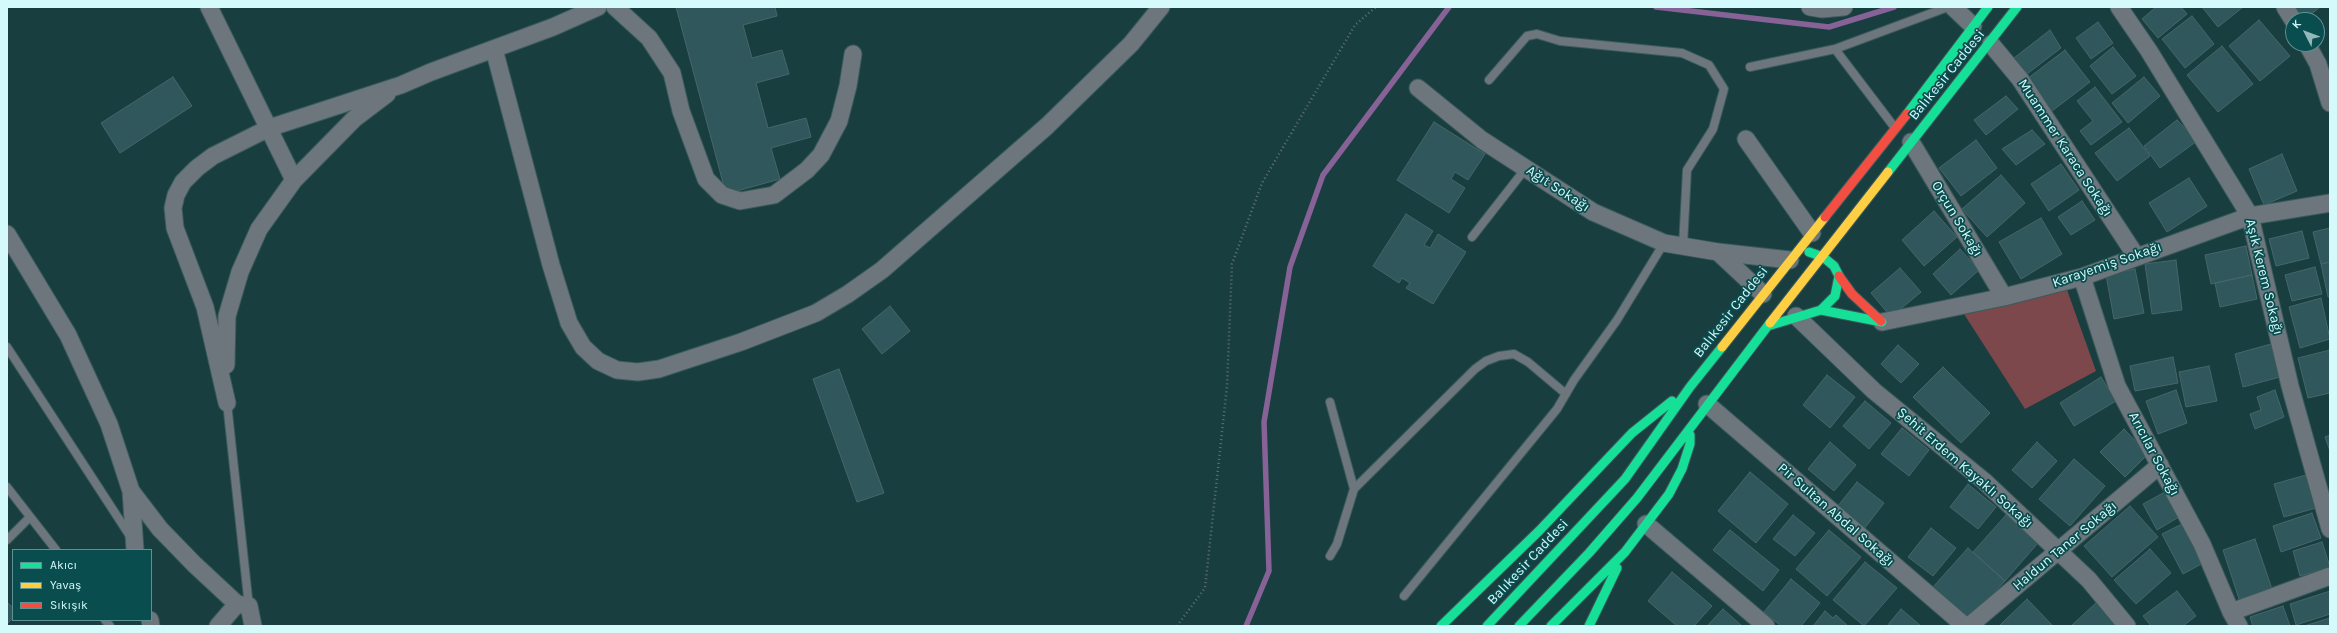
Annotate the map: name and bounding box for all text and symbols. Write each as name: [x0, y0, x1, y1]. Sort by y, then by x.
north arrow: [2285, 12, 2325, 52]
text: K: [2289, 17, 2304, 31]
street label: Balıkesir Caddesi: [1906, 27, 1988, 123]
street label: Muammer Karaca Sokağı: [2014, 76, 2116, 220]
street label: Ağıt Sokağı: [1523, 162, 1593, 216]
street label: Orçun Sokağı: [1928, 178, 1986, 260]
street label: Aşık Kerem Sokağı: [2241, 217, 2287, 337]
street label: Karayemiş Sokağı: [2050, 238, 2164, 292]
street label: Balıkesir Caddesi: [1690, 263, 1772, 361]
street label: Şehit Erdem Kayaklı Sokağı: [1893, 404, 2037, 532]
street label: Arıcılar Sokağı: [2125, 409, 2183, 499]
street label: Pir Sultan Abdal Sokağı: [1774, 460, 1898, 570]
street label: Haldun Taner Sokağı: [2009, 498, 2121, 594]
street label: Balıkesir Caddesi: [1484, 516, 1572, 608]
legend: [12, 549, 152, 621]
text: Akıcı: [50, 558, 77, 572]
text: Yavaş: [50, 578, 81, 592]
text: Sıkışık: [50, 598, 88, 612]

